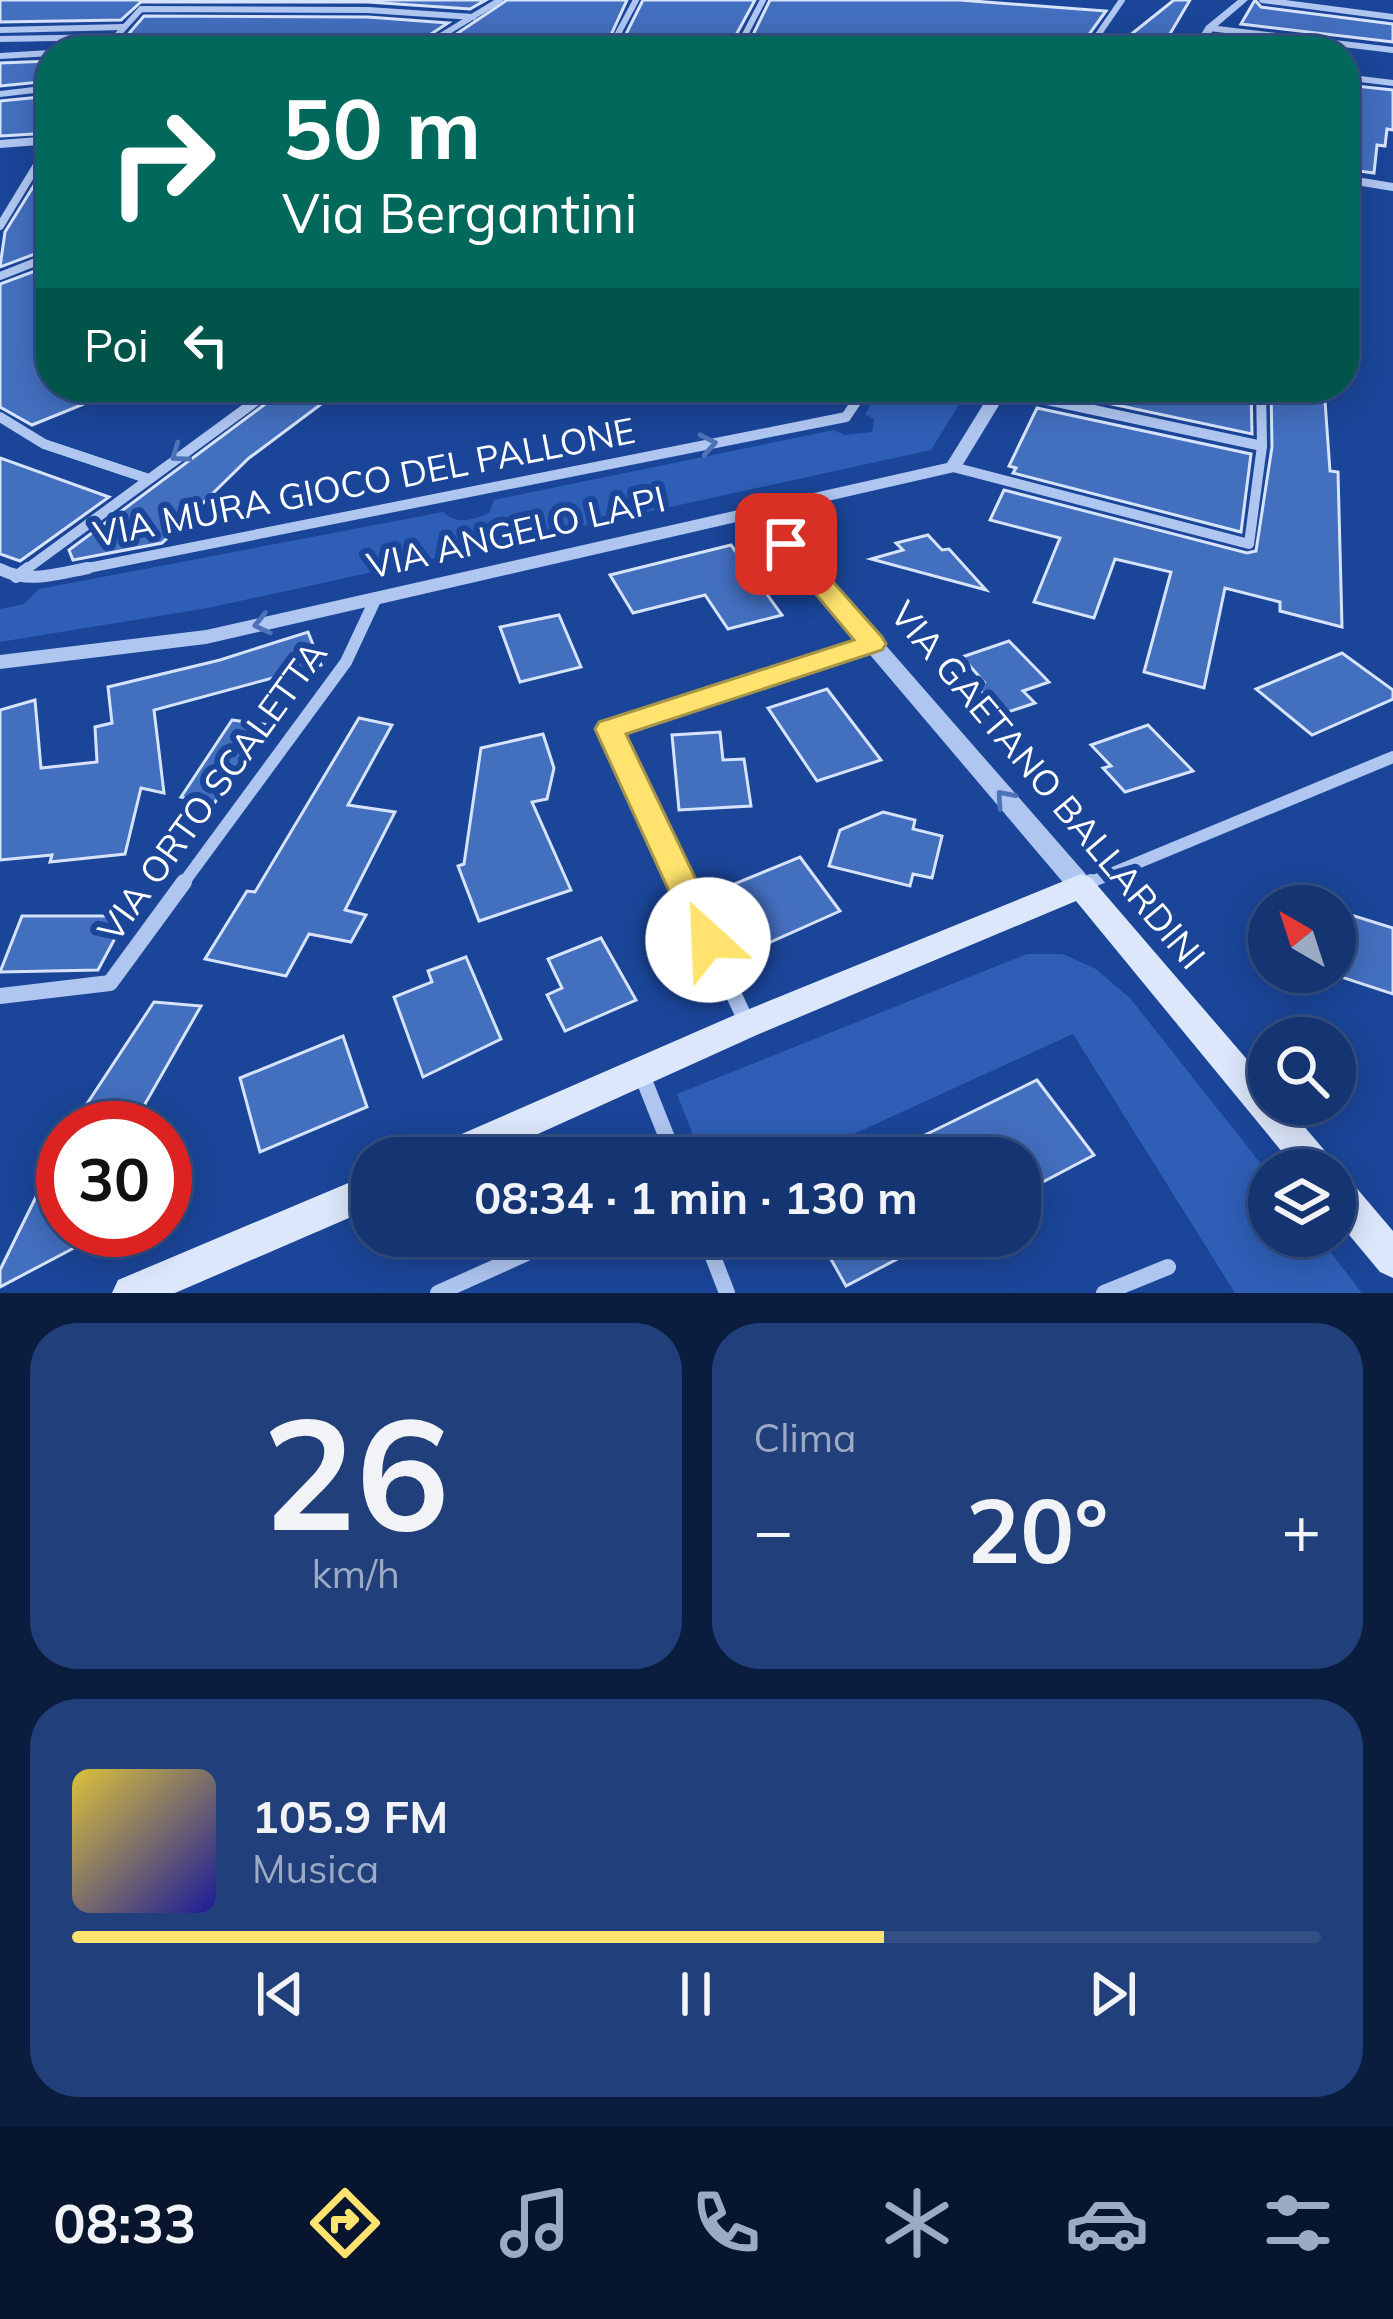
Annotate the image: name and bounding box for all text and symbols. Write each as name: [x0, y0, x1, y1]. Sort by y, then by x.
text: 50 m: [282, 75, 481, 180]
icon: right: [84, 84, 240, 240]
text: Via Bergantini: [282, 179, 637, 247]
icon: left: [173, 312, 239, 378]
text: Poi: [84, 317, 149, 373]
street label: VIA MURA GIOCO DEL PALLONE: [89, 407, 638, 556]
one-way arrow: [697, 433, 717, 458]
one-way arrow: [171, 440, 193, 462]
street label: VIA ANGELO LAPI: [362, 475, 669, 588]
pin: [735, 493, 837, 595]
icon: arrive: [753, 511, 819, 577]
street label: VIA GAETANO BALLARDINI: [881, 592, 1215, 978]
one-way arrow: [252, 610, 272, 635]
street label: VIA ORTO SCALETTA: [87, 632, 336, 950]
one-way arrow: [997, 790, 1019, 812]
position arrow: [645, 877, 771, 1003]
north arrow: [1248, 885, 1356, 993]
map controls: [1248, 885, 1356, 1257]
button: search: [1248, 1017, 1356, 1125]
speed limit sign: 30: [36, 1101, 192, 1257]
button: layers: [1248, 1149, 1356, 1257]
text: 08:34 · 1 min · 130 m: [474, 1169, 918, 1225]
text: 26: [262, 1373, 449, 1569]
text: Clima: [754, 1413, 856, 1462]
text: 20°: [966, 1473, 1108, 1586]
text: −: [754, 1488, 793, 1571]
text: +: [1281, 1488, 1321, 1571]
text: km/h: [312, 1549, 400, 1598]
text: 105.9 FM: [252, 1788, 448, 1844]
text: Musica: [252, 1844, 379, 1893]
icon: previous: [247, 1961, 313, 2027]
icon: pause: [663, 1961, 729, 2027]
icon: next: [1080, 1961, 1146, 2027]
icon: directions: [303, 2181, 387, 2265]
icon: music: [493, 2181, 577, 2265]
icon: phone: [684, 2181, 768, 2265]
icon: climate: [875, 2181, 959, 2265]
icon: car: [1065, 2181, 1149, 2265]
icon: filters: [1256, 2181, 1340, 2265]
text: 08:33: [53, 2189, 196, 2257]

